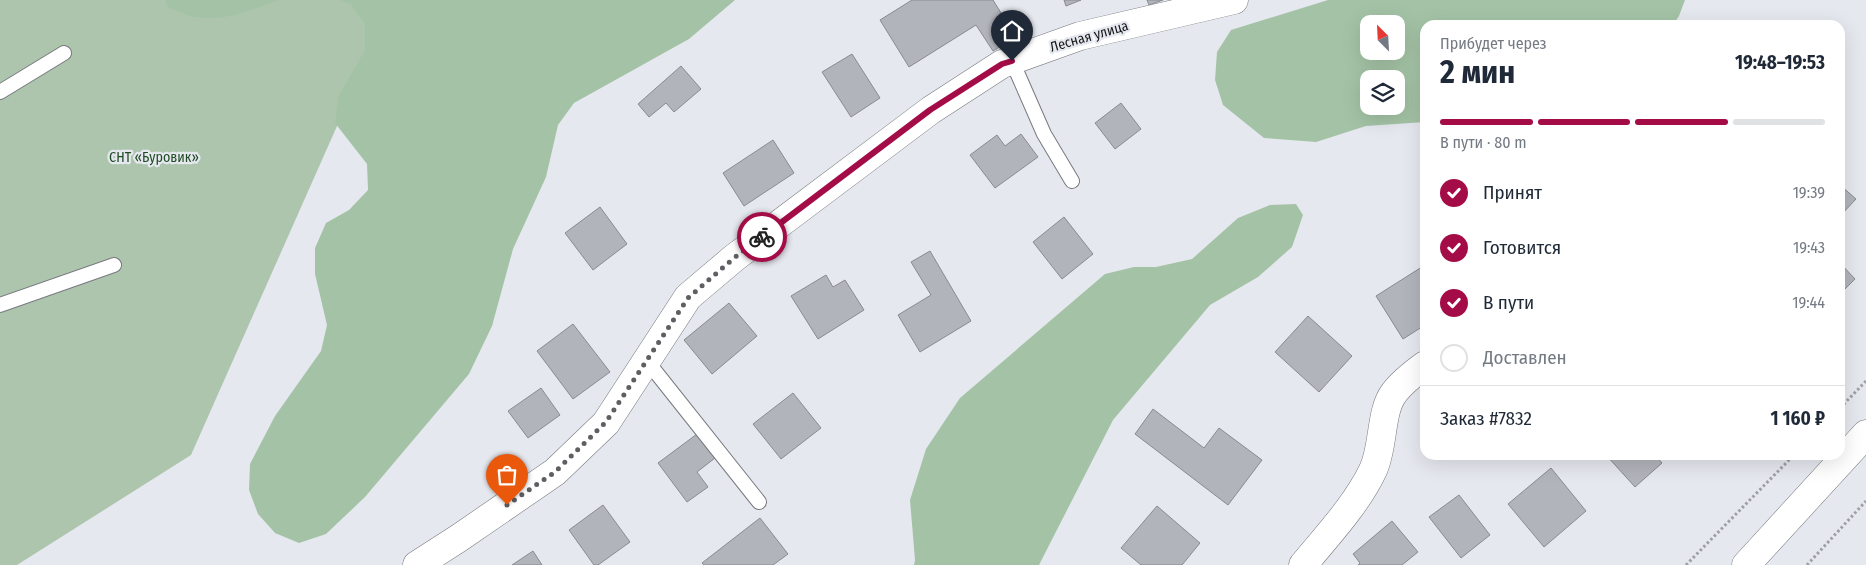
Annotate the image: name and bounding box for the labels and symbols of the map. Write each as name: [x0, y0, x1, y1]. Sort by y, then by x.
pin: [991, 10, 1033, 61]
north arrow: [1360, 15, 1405, 60]
street label: Лесная улица: [1048, 17, 1130, 56]
park label: СНТ «Буровик»: [109, 149, 199, 166]
courier: [737, 212, 787, 262]
pin: [486, 454, 528, 505]

